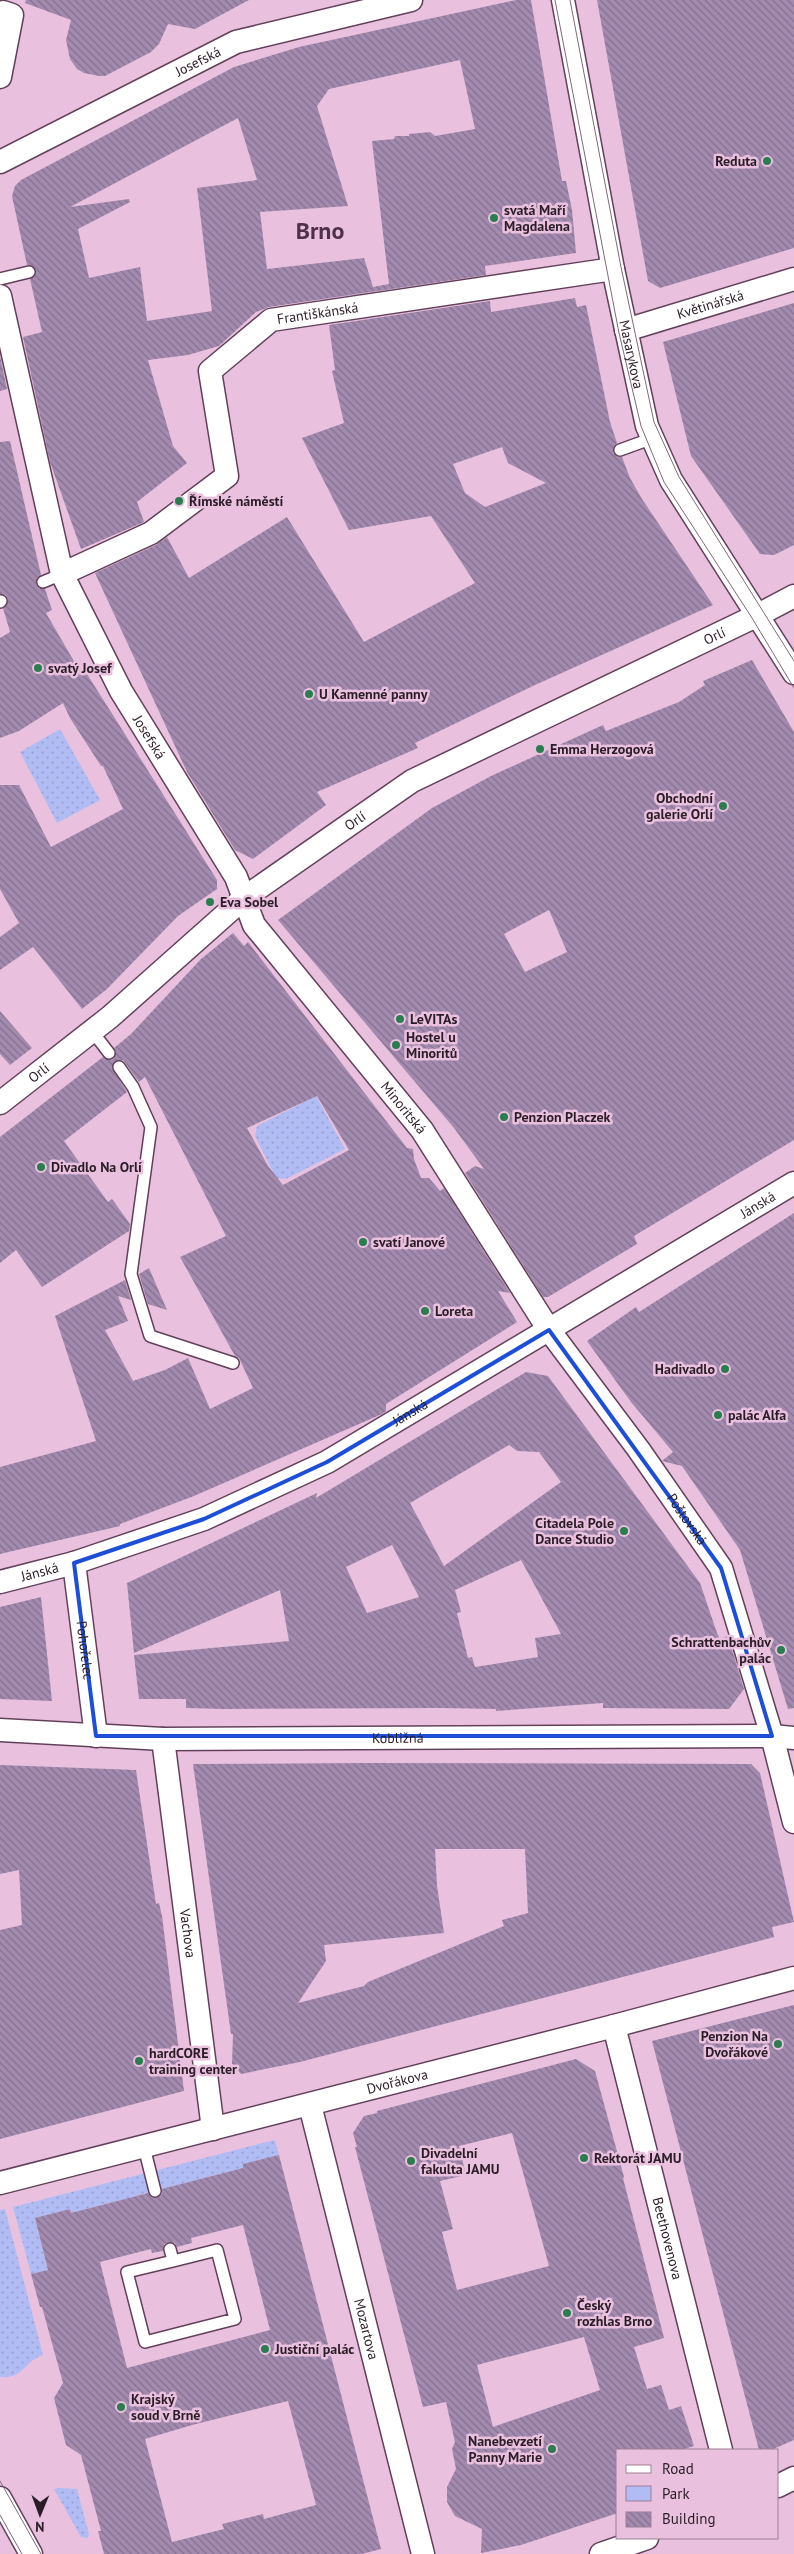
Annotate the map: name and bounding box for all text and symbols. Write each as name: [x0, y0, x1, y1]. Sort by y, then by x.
street label: Josefská: [171, 42, 224, 81]
place label: Reduta: [715, 152, 757, 170]
marker: Reduta: [761, 155, 773, 167]
place label: svatá Maří Magdalena: [504, 201, 570, 235]
marker: svatá Maří Magdalena: [488, 212, 500, 224]
district label: Brno: [296, 215, 344, 246]
street label: Květinářská: [675, 286, 746, 323]
street label: Františkánská: [276, 298, 360, 328]
street label: Masarykova: [615, 318, 648, 390]
place label: Římské náměstí: [189, 492, 283, 510]
marker: Římské náměstí: [173, 495, 185, 507]
street label: Orlí: [701, 623, 729, 649]
place label: svatý Josef: [48, 659, 113, 677]
marker: svatý Josef: [32, 662, 44, 674]
place label: U Kamenné panny: [319, 685, 428, 703]
marker: U Kamenné panny: [303, 688, 315, 700]
street label: Josefská: [128, 711, 170, 763]
place label: Emma Herzogová: [550, 740, 654, 758]
marker: Emma Herzogová: [534, 743, 546, 755]
place label: Obchodní galerie Orlí: [646, 789, 713, 823]
marker: Obchodní galerie Orlí: [717, 800, 729, 812]
street label: Orlí: [341, 807, 369, 834]
place label: Eva Sobel: [220, 893, 279, 911]
marker: Eva Sobel: [204, 896, 216, 908]
place label: LeVITAs: [410, 1010, 458, 1028]
marker: LeVITAs: [394, 1013, 406, 1025]
place label: Hostel u Minoritů: [406, 1028, 457, 1062]
marker: Hostel u Minoritů: [390, 1039, 402, 1051]
street label: Orlí: [24, 1059, 53, 1087]
street label: Minoritská: [377, 1078, 431, 1138]
place label: Penzion Placzek: [514, 1108, 611, 1126]
marker: Penzion Placzek: [498, 1111, 510, 1123]
place label: Divadlo Na Orlí: [51, 1158, 142, 1176]
marker: Divadlo Na Orlí: [35, 1161, 47, 1173]
street label: Jánská: [736, 1187, 779, 1223]
place label: svatí Janové: [373, 1233, 445, 1251]
marker: svatí Janové: [357, 1236, 369, 1248]
place label: Loreta: [435, 1302, 473, 1320]
marker: Loreta: [419, 1305, 431, 1317]
place label: Hadivadlo: [655, 1360, 715, 1378]
marker: Hadivadlo: [719, 1363, 731, 1375]
street label: Jánská: [388, 1395, 431, 1430]
place label: palác Alfa: [728, 1406, 786, 1424]
marker: palác Alfa: [712, 1409, 724, 1421]
street label: Poštovská: [663, 1490, 711, 1549]
place label: Citadela Pole Dance Studio: [535, 1514, 614, 1548]
marker: Citadela Pole Dance Studio: [618, 1525, 630, 1537]
street label: Jánská: [18, 1558, 61, 1586]
street label: Pohořelec: [72, 1620, 98, 1681]
place label: Schrattenbachův palác: [671, 1633, 771, 1667]
marker: Schrattenbachův palác: [775, 1644, 787, 1656]
street label: Kobližná: [372, 1729, 424, 1747]
street label: Vachova: [176, 1907, 200, 1959]
place label: Penzion Na Dvořákové: [701, 2027, 768, 2061]
marker: Penzion Na Dvořákové: [772, 2038, 784, 2050]
place label: hardCORE training center: [149, 2044, 237, 2078]
marker: hardCORE training center: [133, 2055, 145, 2067]
street label: Dvořákova: [365, 2065, 430, 2098]
place label: Divadelní fakulta JAMU: [421, 2144, 499, 2178]
place label: Rektorát JAMU: [594, 2149, 682, 2167]
marker: Rektorát JAMU: [578, 2152, 590, 2164]
marker: Divadelní fakulta JAMU: [405, 2155, 417, 2167]
street label: Beethovenova: [649, 2195, 687, 2282]
place label: Český rozhlas Brno: [577, 2296, 653, 2330]
street label: Mozartova: [350, 2297, 383, 2362]
marker: Český rozhlas Brno: [561, 2307, 573, 2319]
place label: Justiční palác: [274, 2340, 354, 2358]
marker: Justiční palác: [259, 2343, 271, 2355]
place label: Krajský soud v Brně: [131, 2390, 200, 2424]
marker: Krajský soud v Brně: [115, 2401, 127, 2413]
place label: Nanebevzetí Panny Marie: [468, 2432, 542, 2466]
marker: Nanebevzetí Panny Marie: [546, 2443, 558, 2455]
legend: [616, 2449, 779, 2539]
text: Road: [662, 2459, 694, 2478]
text: Park: [662, 2484, 690, 2503]
north arrow: [15, 2489, 65, 2539]
text: Building: [662, 2509, 716, 2528]
text: N: [35, 2518, 45, 2536]

